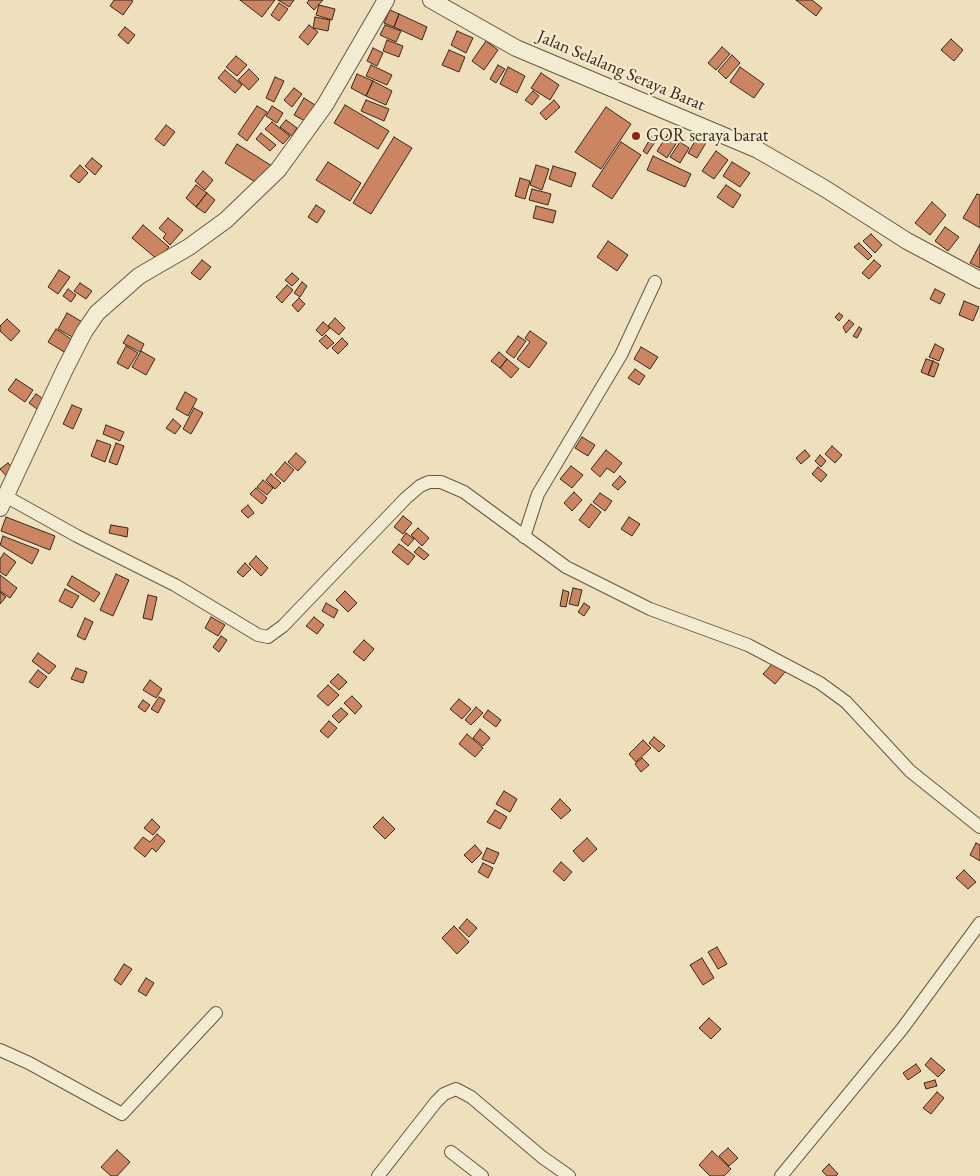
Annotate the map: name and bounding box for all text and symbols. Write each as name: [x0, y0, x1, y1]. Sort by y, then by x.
street label: Jalan Selalang Seraya Barat: [534, 26, 708, 116]
place label: GOR seraya barat: [646, 125, 768, 147]
marker: GOR seraya barat: [630, 130, 642, 142]

